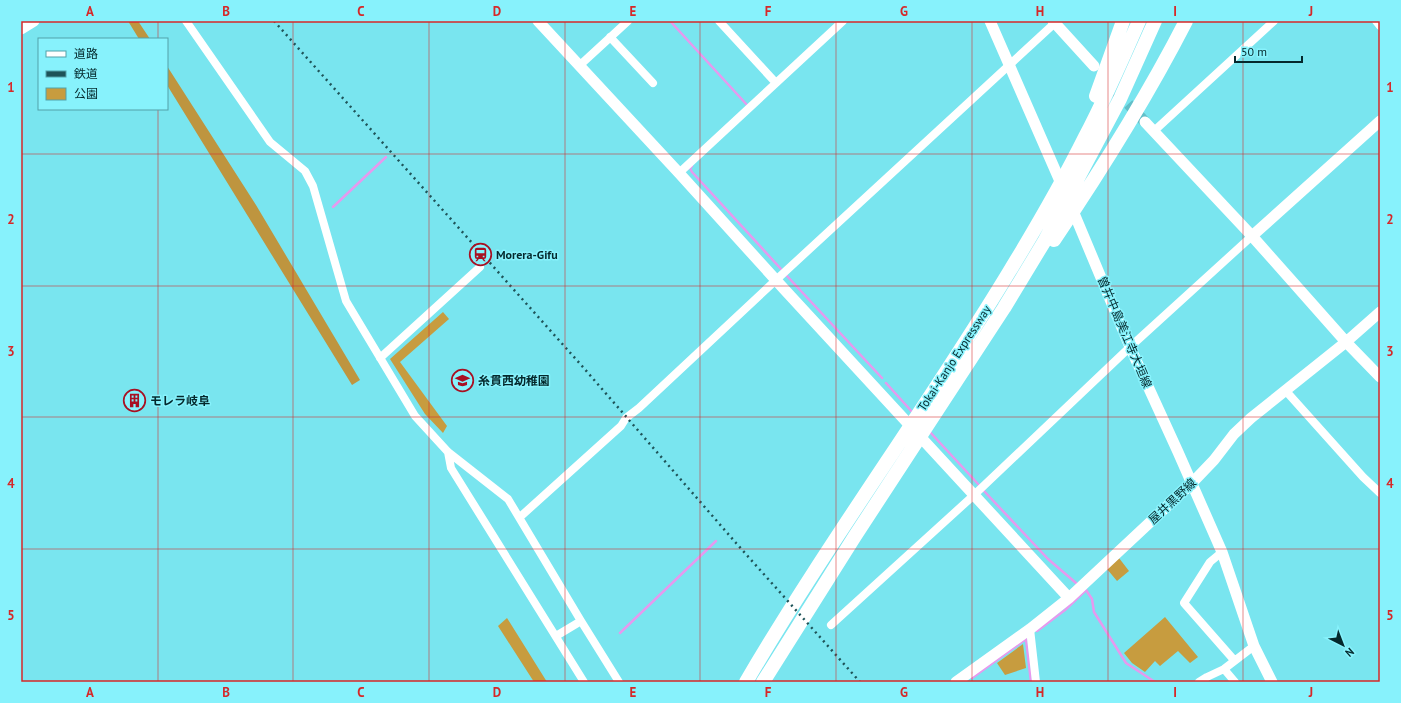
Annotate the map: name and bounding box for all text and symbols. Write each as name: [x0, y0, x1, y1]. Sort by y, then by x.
text: A: [86, 3, 94, 20]
text: B: [222, 3, 230, 20]
text: C: [357, 3, 365, 20]
text: D: [493, 3, 501, 20]
text: E: [630, 3, 637, 20]
text: F: [765, 3, 772, 20]
text: G: [900, 3, 908, 20]
text: H: [1036, 3, 1044, 20]
text: I: [1173, 3, 1177, 20]
text: J: [1308, 3, 1313, 20]
legend: [38, 38, 168, 110]
scale bar: [1235, 38, 1302, 64]
text: 50 m: [1241, 44, 1267, 59]
text: 道路: [74, 46, 98, 61]
text: 鉄道: [74, 66, 98, 81]
text: 1: [7, 79, 15, 96]
text: 1: [1386, 79, 1394, 96]
text: 公園: [74, 86, 98, 101]
text: 2: [7, 211, 15, 228]
text: 2: [1386, 211, 1394, 228]
station icon: Morera-Gifu: [467, 241, 493, 267]
place label: Morera-Gifu: [496, 247, 558, 262]
street label: 曽井中島美江寺大垣線: [1095, 274, 1155, 390]
street label: Tokai-Kanjo Expressway: [914, 302, 994, 414]
text: 3: [7, 343, 15, 360]
text: 3: [1386, 343, 1394, 360]
school or university icon: 糸貫西幼稚園: [449, 367, 475, 393]
place label: 糸貫西幼稚園: [478, 373, 550, 388]
building icon: モレラ岐阜: [122, 387, 148, 413]
place label: モレラ岐阜: [150, 393, 210, 408]
text: 4: [7, 475, 15, 492]
street label: 屋井黒野線: [1145, 475, 1199, 527]
text: 4: [1386, 475, 1394, 492]
text: 5: [7, 607, 15, 624]
text: 5: [1386, 607, 1394, 624]
north arrow: [1323, 625, 1363, 665]
text: N: [1342, 645, 1357, 660]
text: A: [86, 684, 94, 701]
text: B: [222, 684, 230, 701]
text: C: [357, 684, 365, 701]
text: D: [493, 684, 501, 701]
text: E: [630, 684, 637, 701]
text: F: [765, 684, 772, 701]
text: G: [900, 684, 908, 701]
text: H: [1036, 684, 1044, 701]
text: I: [1173, 684, 1177, 701]
text: J: [1308, 684, 1313, 701]

